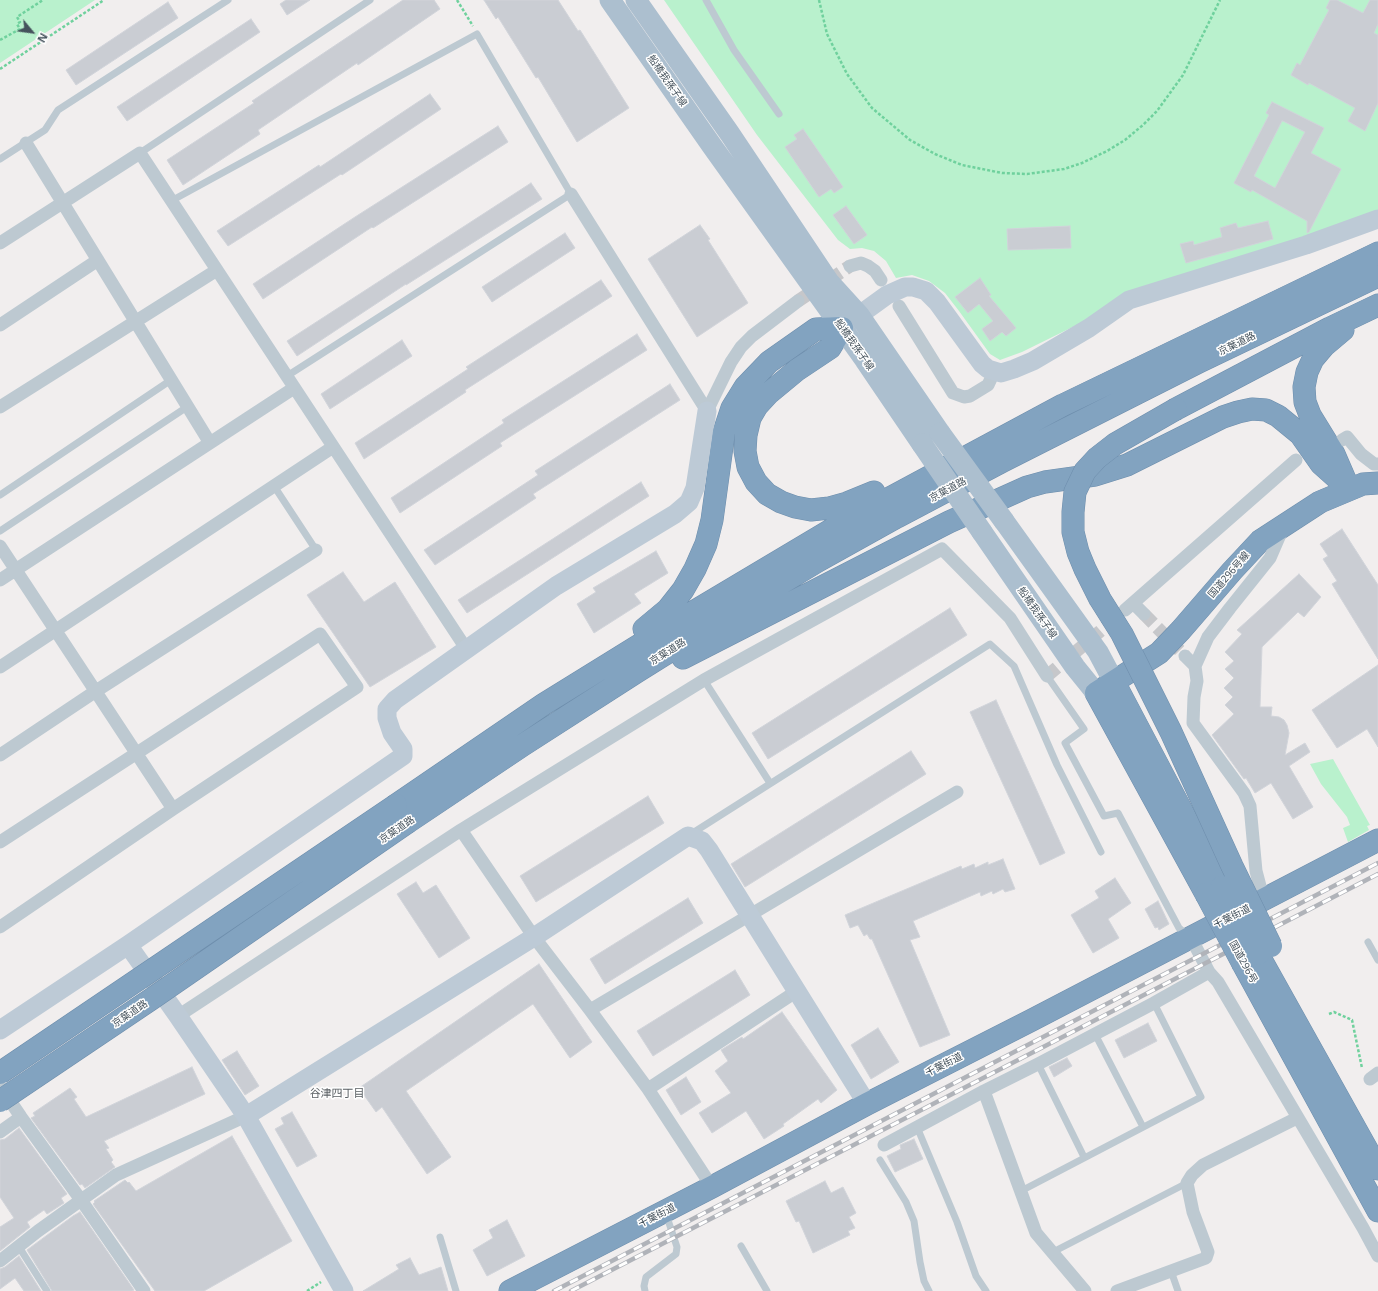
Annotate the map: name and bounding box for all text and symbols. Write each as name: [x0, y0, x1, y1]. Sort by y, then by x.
north arrow: [12, 12, 52, 52]
text: N: [34, 31, 52, 46]
street label: 船橋我孫子線: [645, 53, 689, 109]
street label: 船橋我孫子線: [832, 317, 876, 373]
street label: 京葉道路: [1216, 330, 1258, 358]
street label: 京葉道路: [928, 475, 968, 505]
street label: 国道296号線: [1206, 549, 1252, 601]
street label: 船橋我孫子線: [1015, 585, 1059, 641]
street label: 京葉道路: [648, 636, 688, 668]
street label: 京葉道路: [377, 814, 417, 846]
street label: 千葉街道: [1211, 903, 1253, 931]
street label: 国道296号: [1226, 938, 1260, 986]
street label: 京葉道路: [110, 998, 150, 1030]
street label: 千葉街道: [923, 1051, 965, 1079]
district label: 谷津四丁目: [310, 1087, 364, 1101]
street label: 千葉街道: [636, 1202, 678, 1230]

